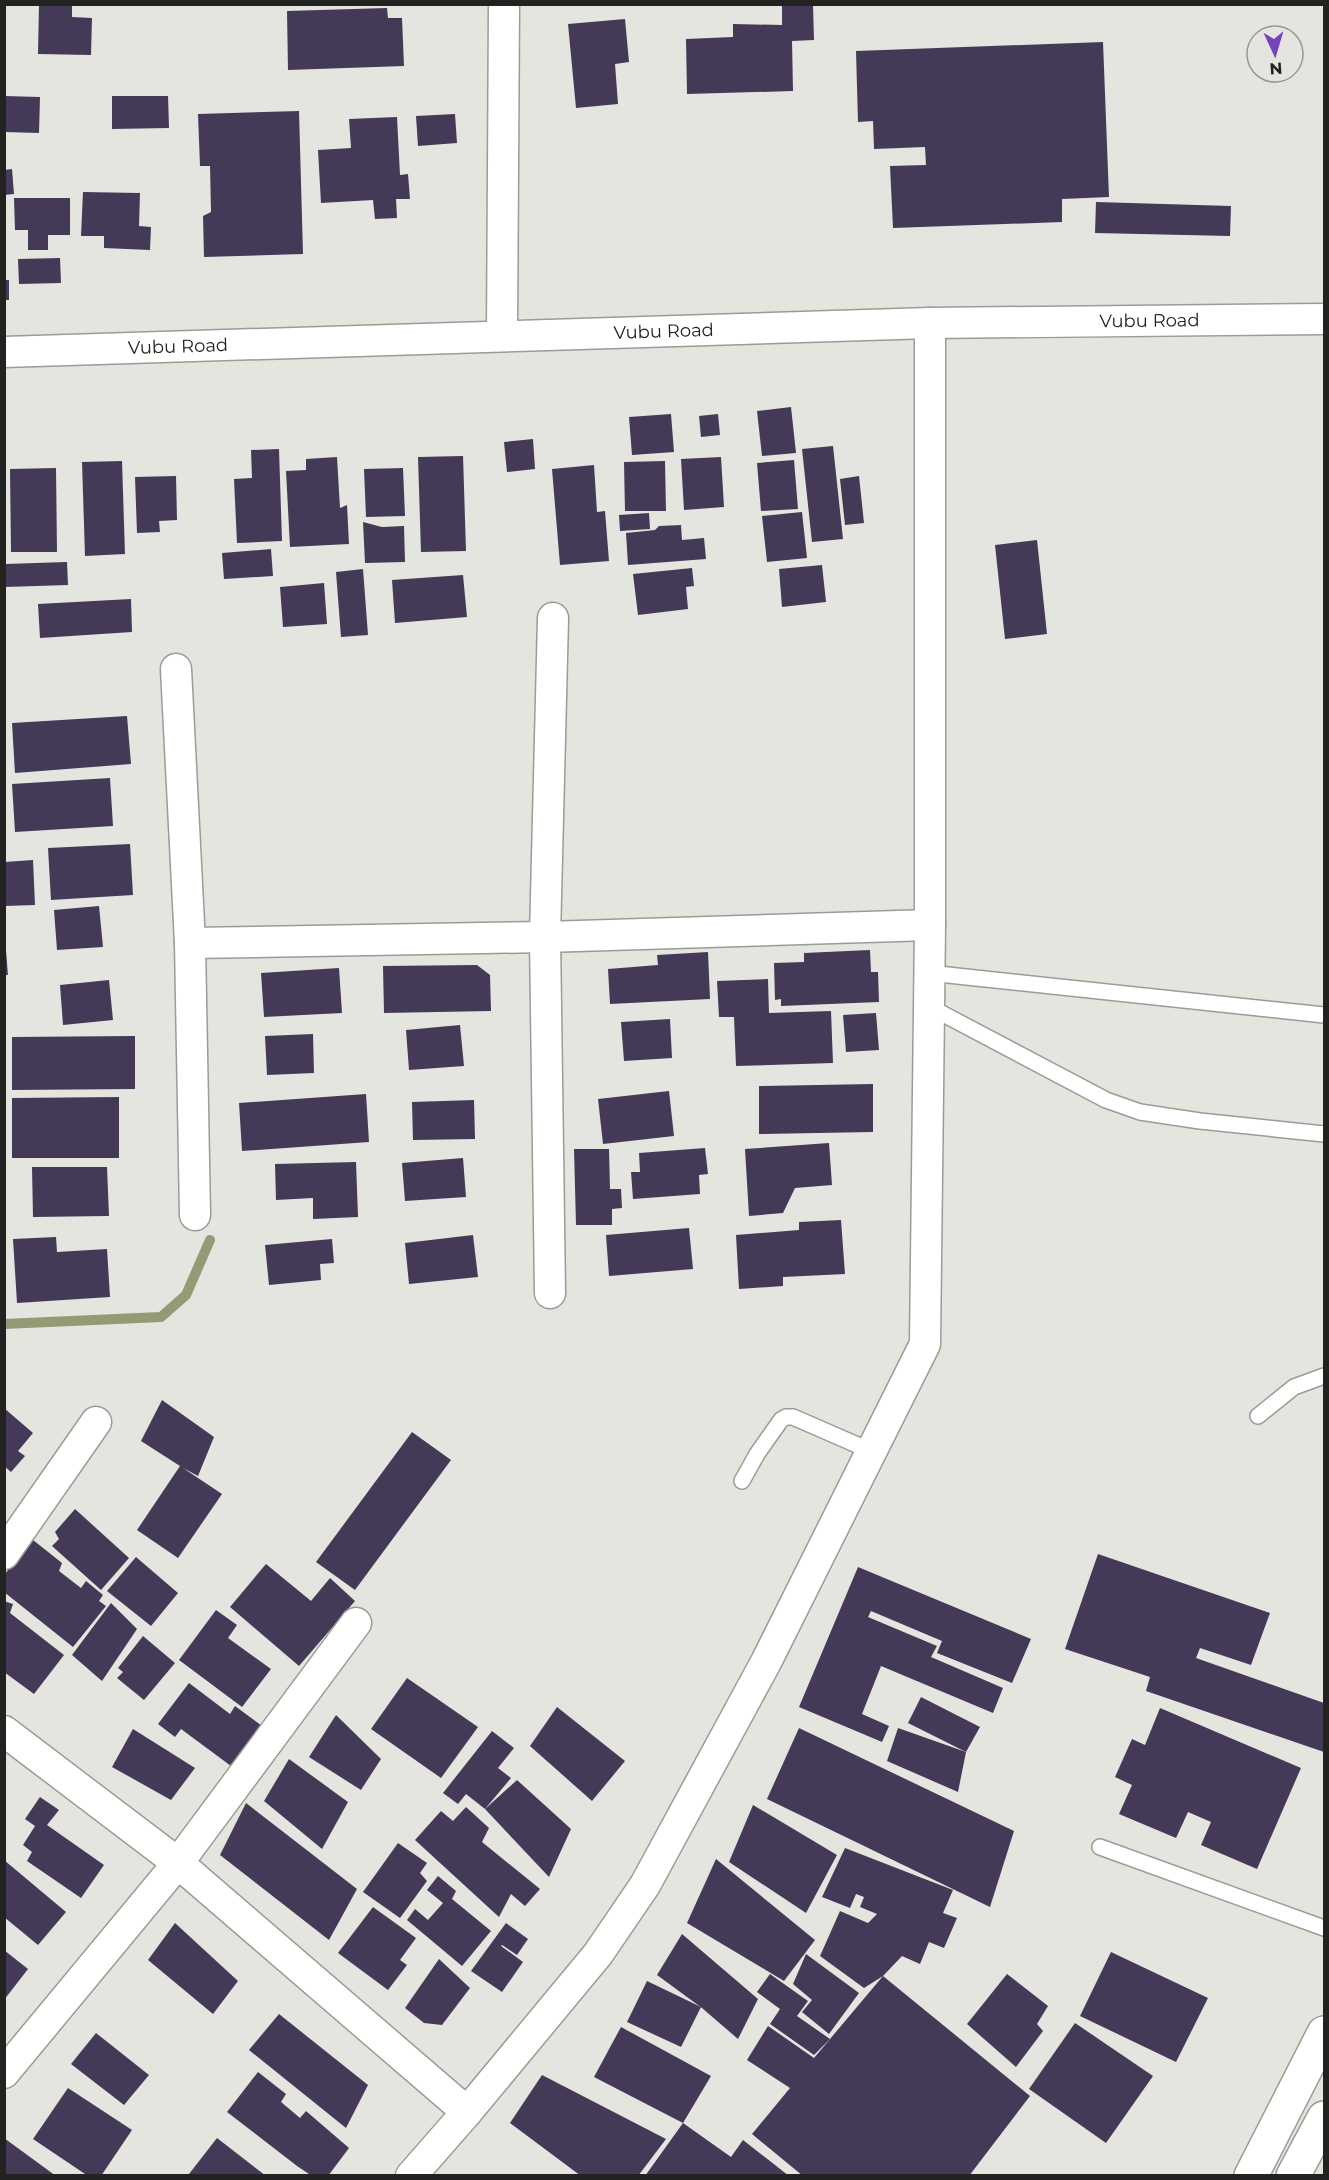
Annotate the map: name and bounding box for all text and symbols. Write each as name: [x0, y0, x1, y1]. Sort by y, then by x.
north arrow: [1245, 24, 1305, 84]
text: N: [1269, 59, 1283, 78]
street label: Vubu Road: [1099, 309, 1200, 332]
street label: Vubu Road: [613, 319, 714, 344]
street label: Vubu Road: [127, 334, 228, 359]

